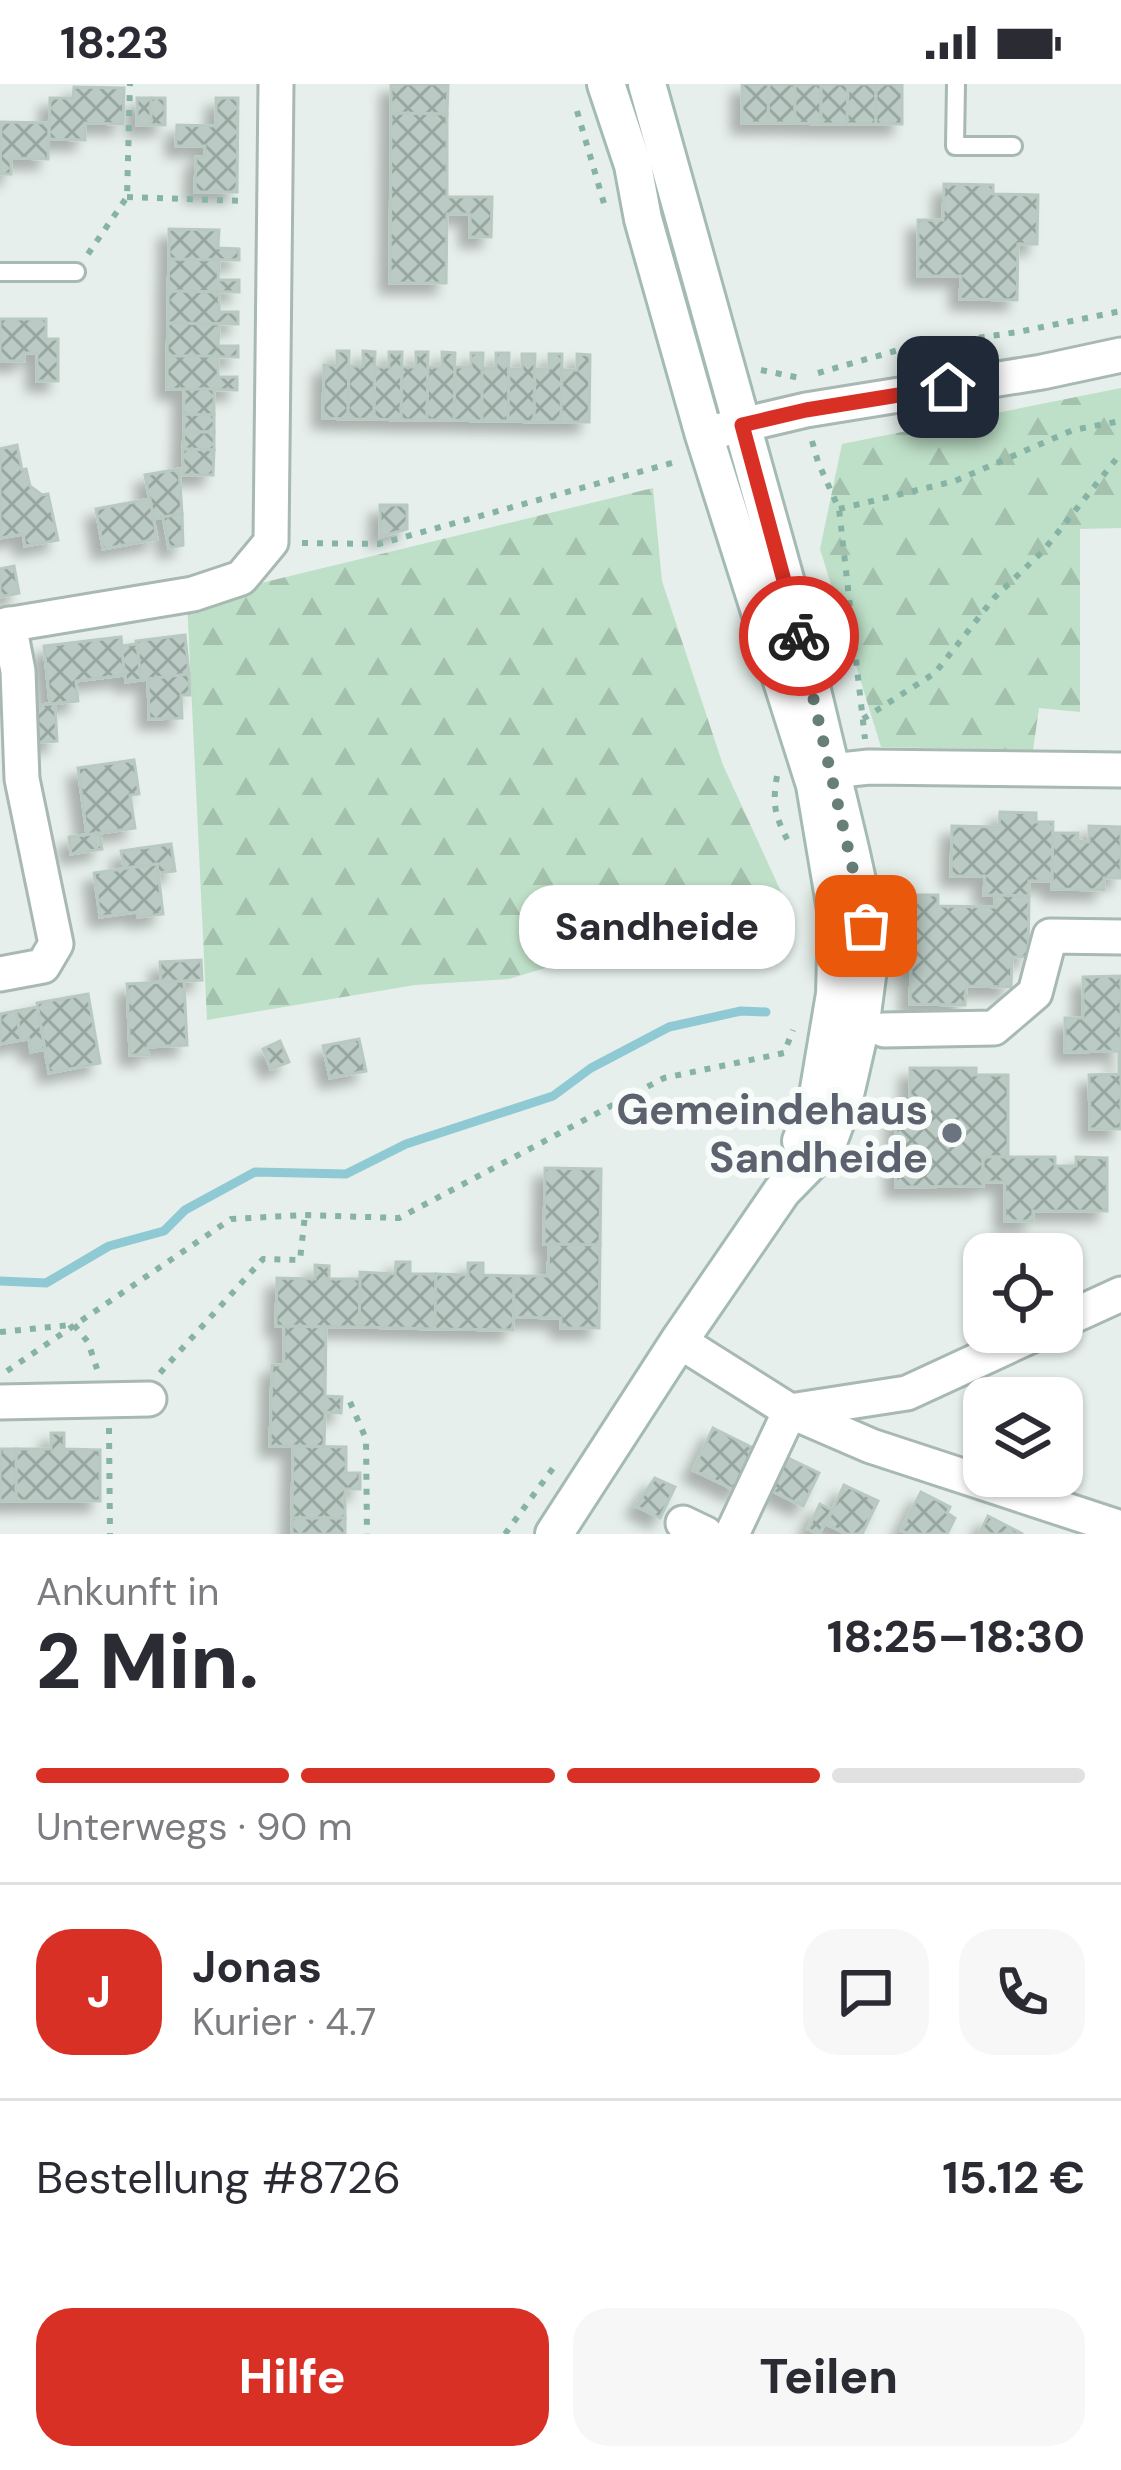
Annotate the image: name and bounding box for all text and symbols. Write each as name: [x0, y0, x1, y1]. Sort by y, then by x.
text: 18:23: [60, 13, 169, 72]
pin: [897, 336, 999, 438]
icon: home: [915, 354, 981, 420]
courier: [739, 576, 859, 696]
icon: bike: [766, 603, 832, 669]
pin: [815, 875, 917, 977]
callout: Sandheide: [518, 884, 794, 968]
icon: bag: [833, 893, 899, 959]
text: Sandheide: [555, 901, 759, 952]
place label: Gemeindehaus Sandheide: [616, 1082, 928, 1185]
marker: Gemeindehaus Sandheide: [939, 1120, 965, 1146]
map controls: [963, 1233, 1083, 1497]
button: locate: [963, 1233, 1083, 1353]
button: layers: [963, 1377, 1083, 1497]
text: Ankunft in: [36, 1566, 219, 1617]
text: 18:25–18:30: [827, 1607, 1085, 1666]
text: 2 Min.: [36, 1611, 259, 1712]
text: Unterwegs · 90 m: [36, 1801, 352, 1852]
button: chat: [803, 1929, 929, 2055]
button: phone: [959, 1929, 1085, 2055]
text: Jonas: [192, 1937, 322, 1996]
text: J: [87, 1962, 111, 2021]
text: Kurier · 4.7: [192, 1996, 376, 2047]
text: Bestellung #8726: [36, 2148, 401, 2207]
text: 15.12 €: [942, 2148, 1085, 2207]
button: Hilfe: [36, 2308, 549, 2446]
button: Teilen: [573, 2308, 1085, 2446]

